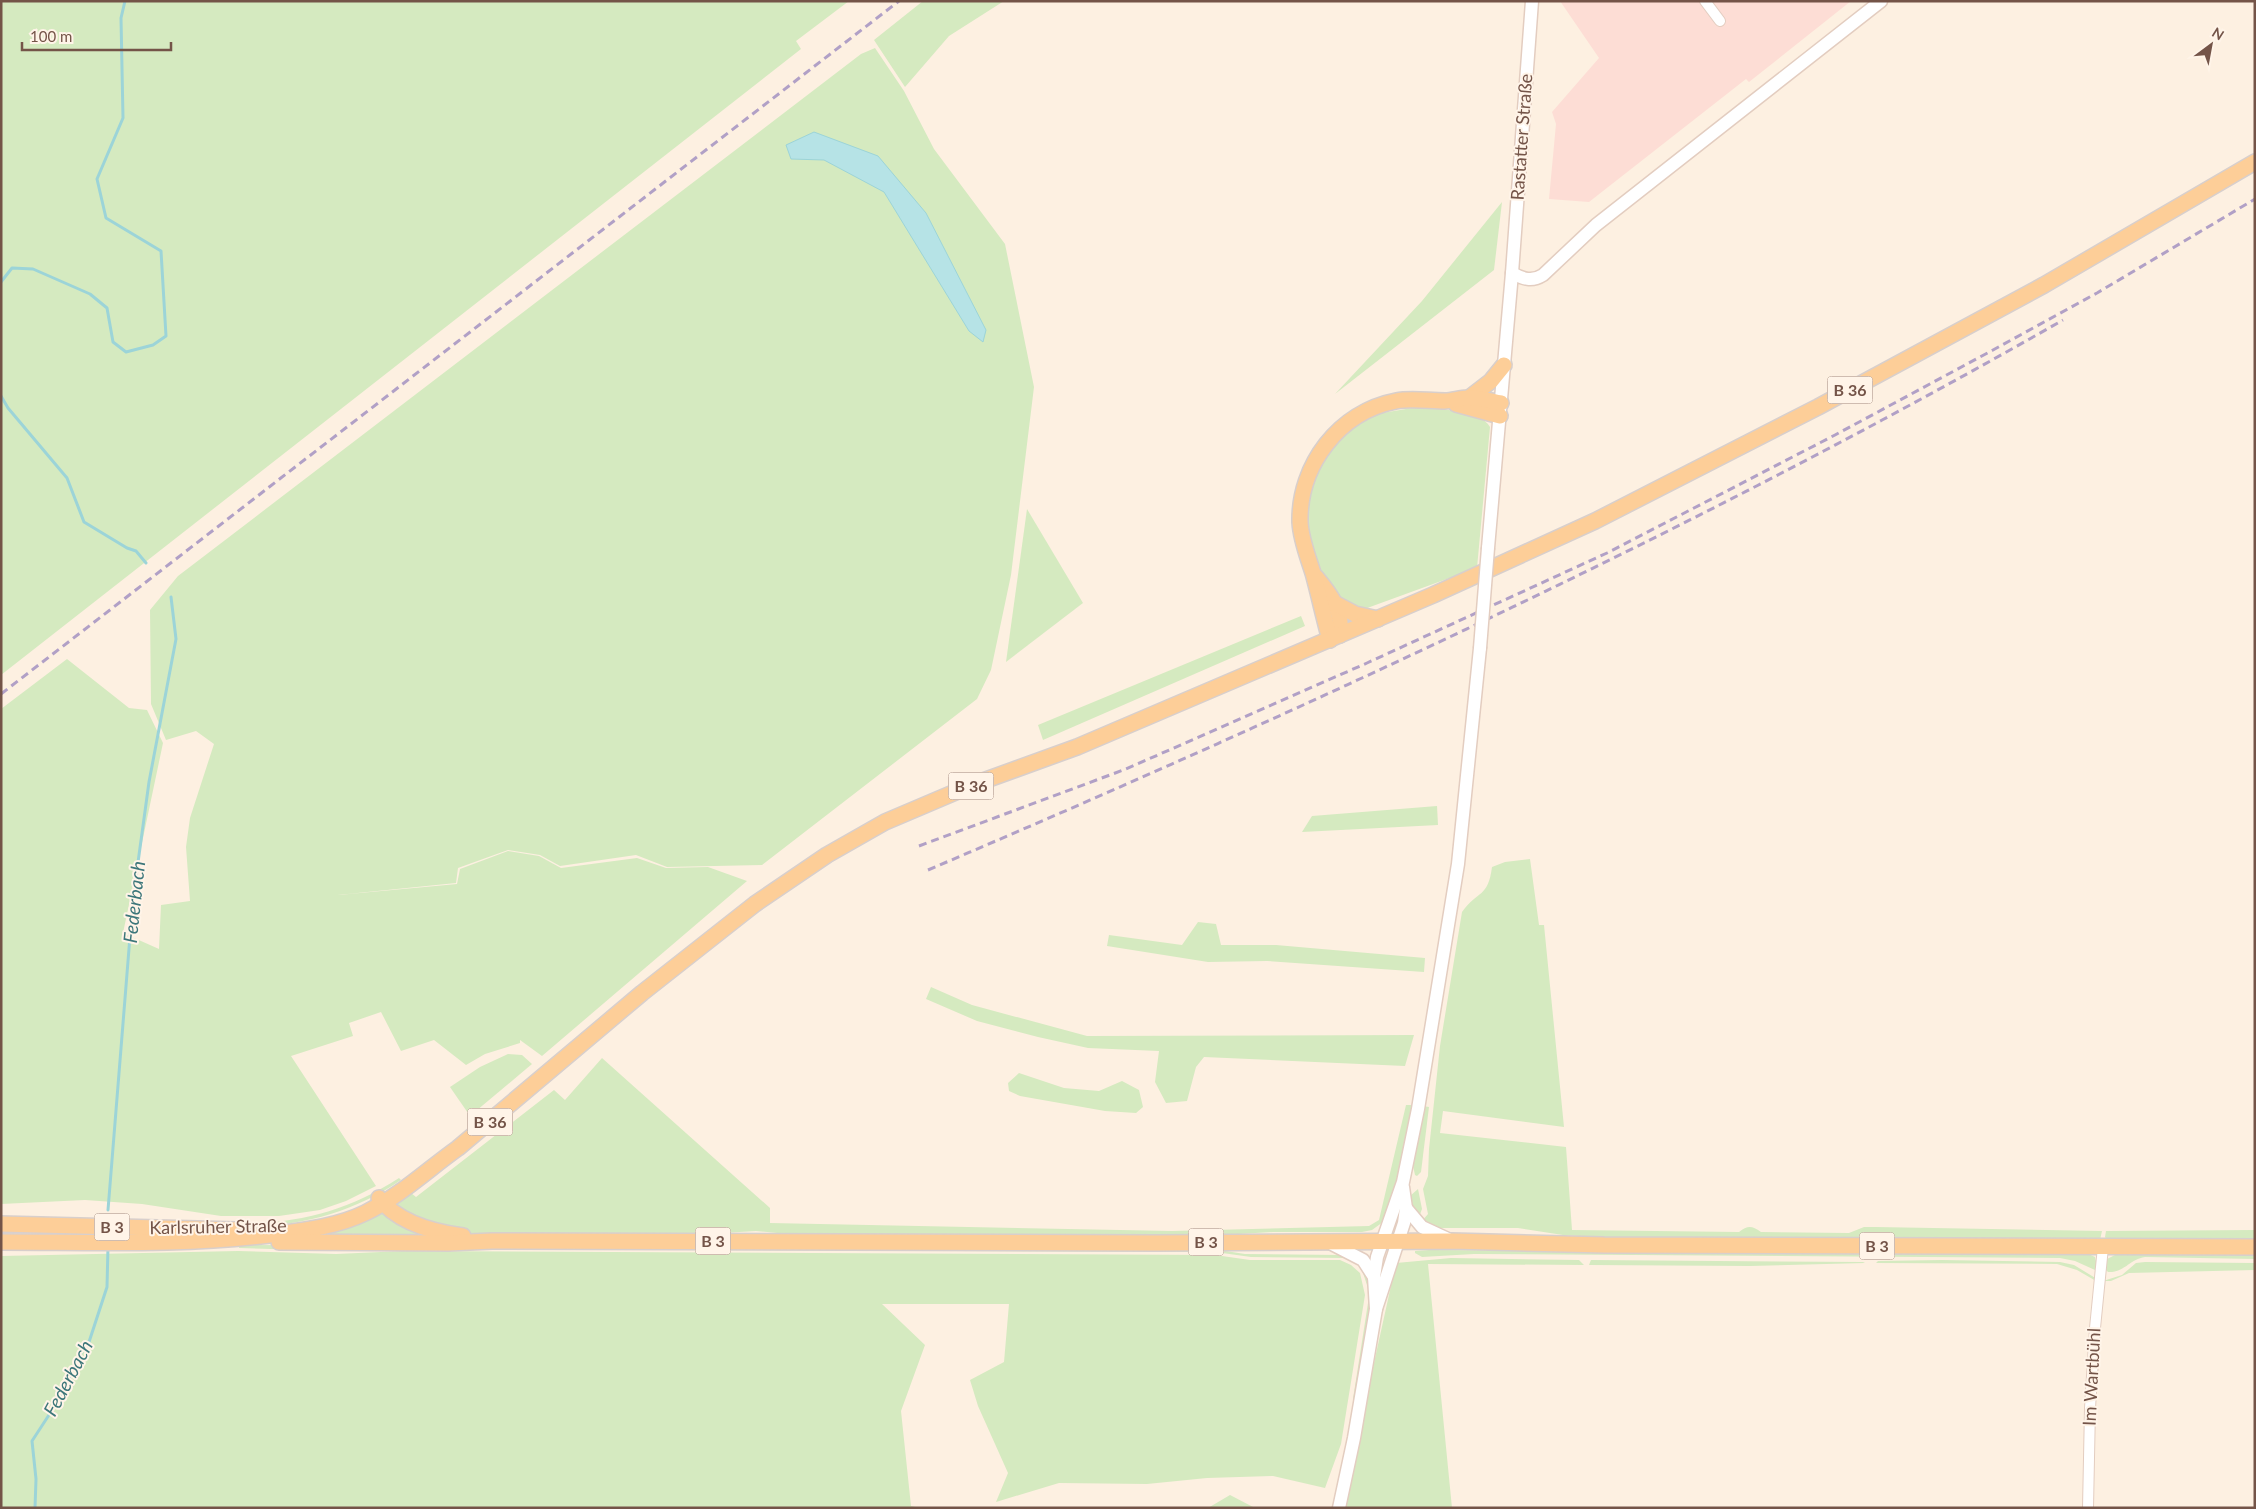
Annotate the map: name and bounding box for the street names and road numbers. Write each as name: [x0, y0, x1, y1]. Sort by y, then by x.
street label: Rastatter Straße: [1506, 73, 1536, 201]
road number: B 36: [1828, 376, 1872, 404]
road number: B 36: [948, 772, 994, 799]
road number: B 36: [468, 1108, 512, 1136]
road number: B 3: [94, 1214, 130, 1240]
street label: Karlsruher Straße: [149, 1214, 287, 1238]
road number: B 3: [696, 1228, 730, 1254]
road number: B 3: [1188, 1228, 1224, 1256]
road number: B 3: [1860, 1232, 1894, 1260]
street label: Im Wartbühl: [2077, 1327, 2105, 1426]

